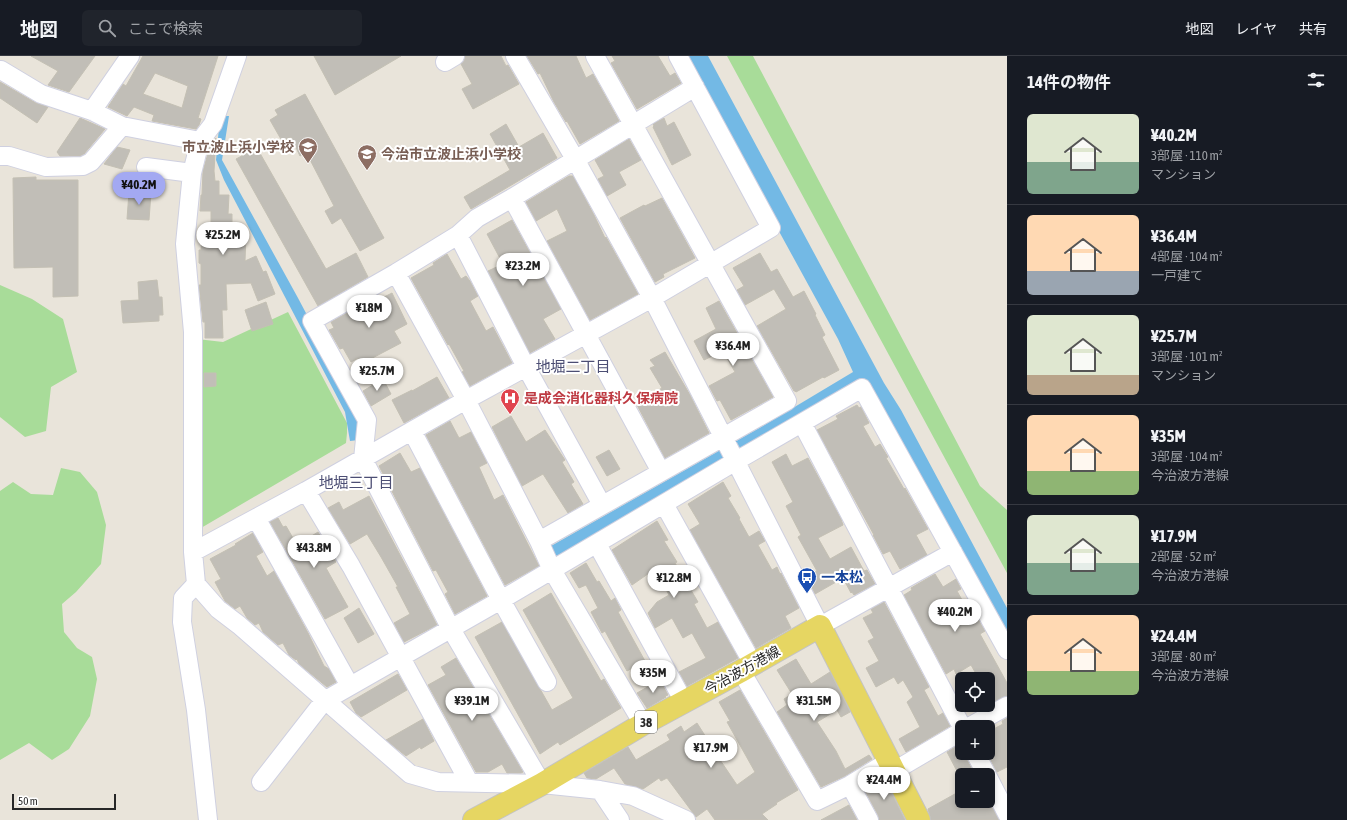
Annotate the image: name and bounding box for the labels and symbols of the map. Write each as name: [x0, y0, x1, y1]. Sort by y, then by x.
school or university icon: 市立波止浜小学校: [297, 136, 319, 164]
place label: 市立波止浜小学校: [182, 139, 294, 155]
school or university icon: 今治市立波止浜小学校: [356, 143, 378, 171]
place label: 今治市立波止浜小学校: [381, 146, 521, 162]
pin: ¥40.2M: [106, 172, 172, 206]
pin: ¥25.2M: [190, 222, 256, 256]
pin: ¥23.2M: [490, 253, 556, 287]
pin: ¥18M: [345, 295, 393, 329]
pin: ¥36.4M: [700, 333, 766, 367]
pin: ¥25.7M: [344, 358, 410, 392]
district label: 地堀二丁目: [535, 358, 611, 375]
hospital icon: 是成会消化器科久保病院: [499, 387, 521, 415]
place label: 是成会消化器科久保病院: [524, 390, 678, 406]
district label: 地堀三丁目: [318, 474, 394, 491]
pin: ¥43.8M: [281, 535, 347, 569]
pin: ¥12.8M: [641, 565, 707, 599]
bus stop icon: 一本松: [796, 566, 818, 594]
place label: 一本松: [821, 569, 863, 585]
pin: ¥40.2M: [922, 599, 988, 633]
street label: 今治波方港線: [701, 643, 783, 697]
pin: ¥35M: [629, 660, 677, 694]
pin: ¥39.1M: [439, 688, 505, 722]
pin: ¥31.5M: [781, 688, 847, 722]
road number: 38: [635, 711, 657, 733]
pin: ¥17.9M: [678, 735, 744, 769]
pin: ¥24.4M: [851, 767, 917, 801]
scale bar: [12, 792, 116, 811]

